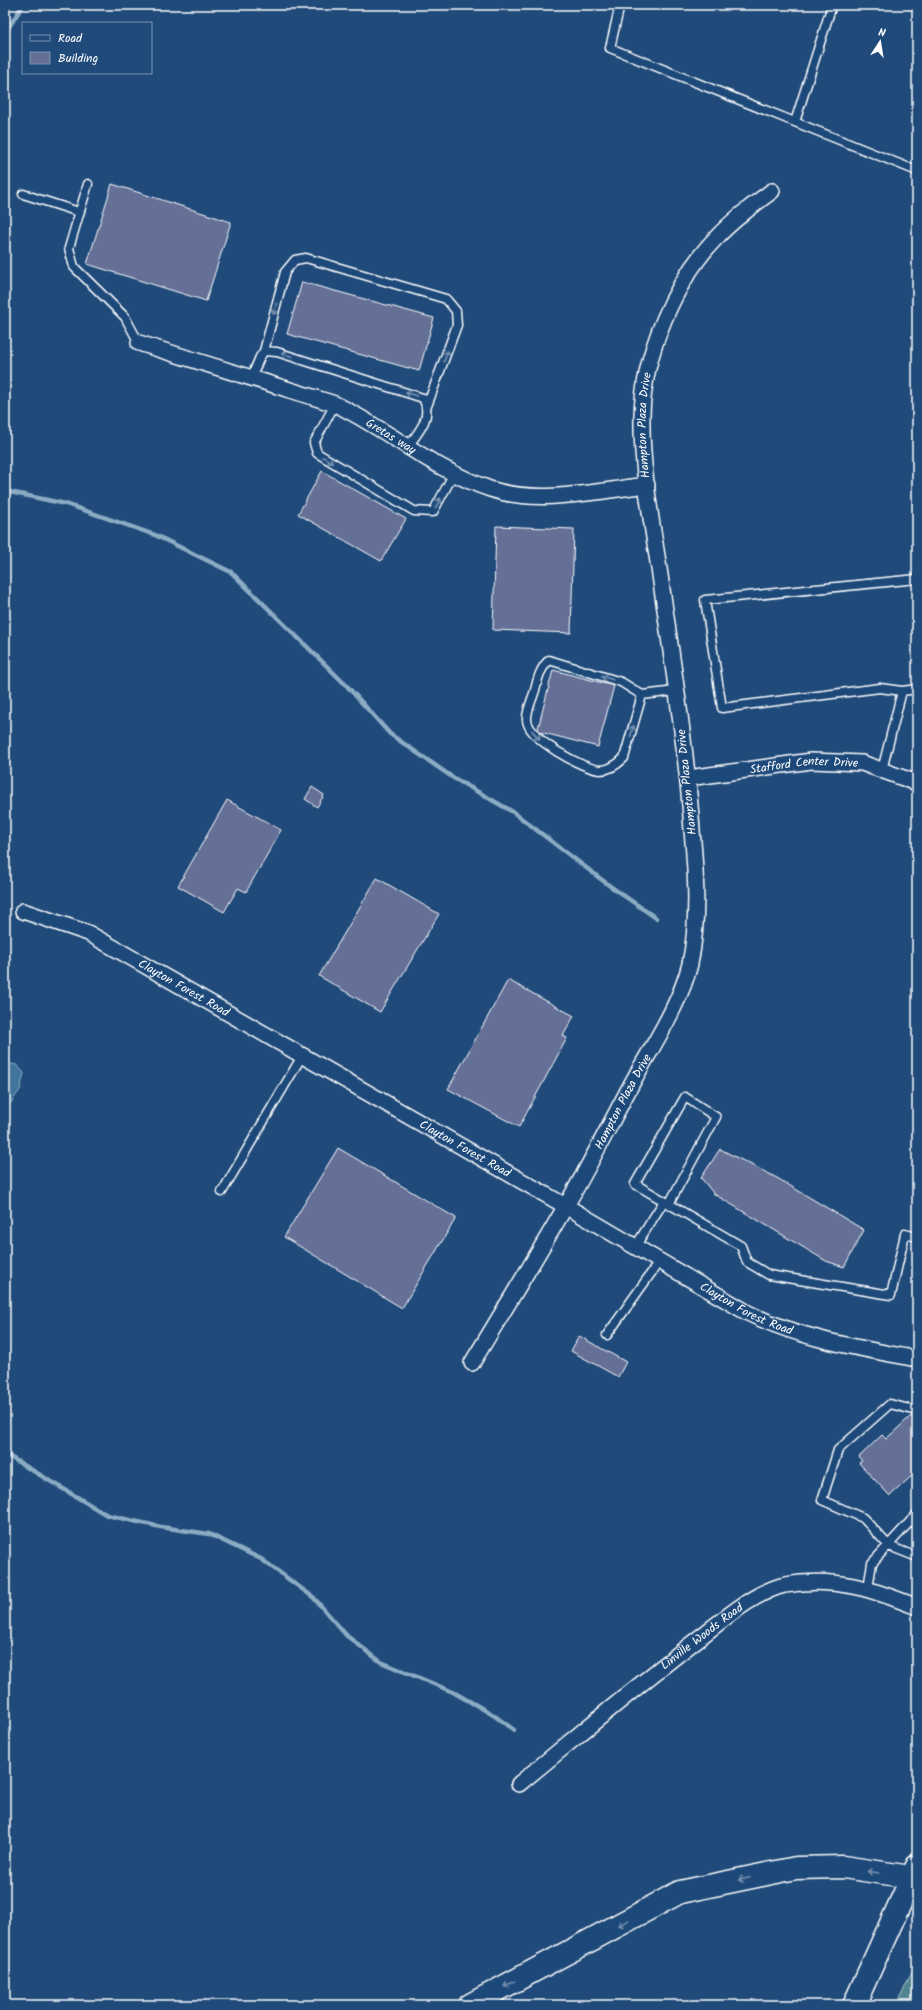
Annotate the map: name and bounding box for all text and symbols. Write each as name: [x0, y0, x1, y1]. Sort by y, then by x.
legend: [22, 22, 152, 74]
north arrow: [860, 22, 900, 62]
text: N: [877, 24, 887, 43]
text: Road: [58, 29, 83, 48]
text: Building: [58, 49, 98, 68]
one-way arrow: [271, 303, 278, 316]
one-way arrow: [281, 351, 294, 358]
one-way arrow: [442, 351, 450, 363]
street label: Hampton Plaza Drive: [632, 370, 657, 479]
one-way arrow: [404, 390, 417, 397]
street label: Gretas way: [362, 413, 420, 459]
one-way arrow: [322, 456, 334, 464]
one-way arrow: [435, 497, 442, 509]
one-way arrow: [601, 674, 614, 681]
one-way arrow: [629, 725, 636, 738]
street label: Hampton Plaza Drive: [672, 728, 702, 836]
one-way arrow: [531, 730, 541, 740]
street label: Stafford Center Drive: [749, 751, 859, 779]
street label: Clayton Forest Road: [135, 954, 234, 1022]
street label: Hampton Plaza Drive: [589, 1050, 657, 1153]
street label: Clayton Forest Road: [416, 1115, 515, 1183]
street label: Clayton Forest Road: [696, 1277, 797, 1340]
street label: Linville Woods Road: [656, 1598, 748, 1674]
one-way arrow: [867, 1868, 880, 1876]
one-way arrow: [738, 1876, 751, 1884]
one-way arrow: [617, 1919, 629, 1927]
one-way arrow: [503, 1981, 515, 1989]

